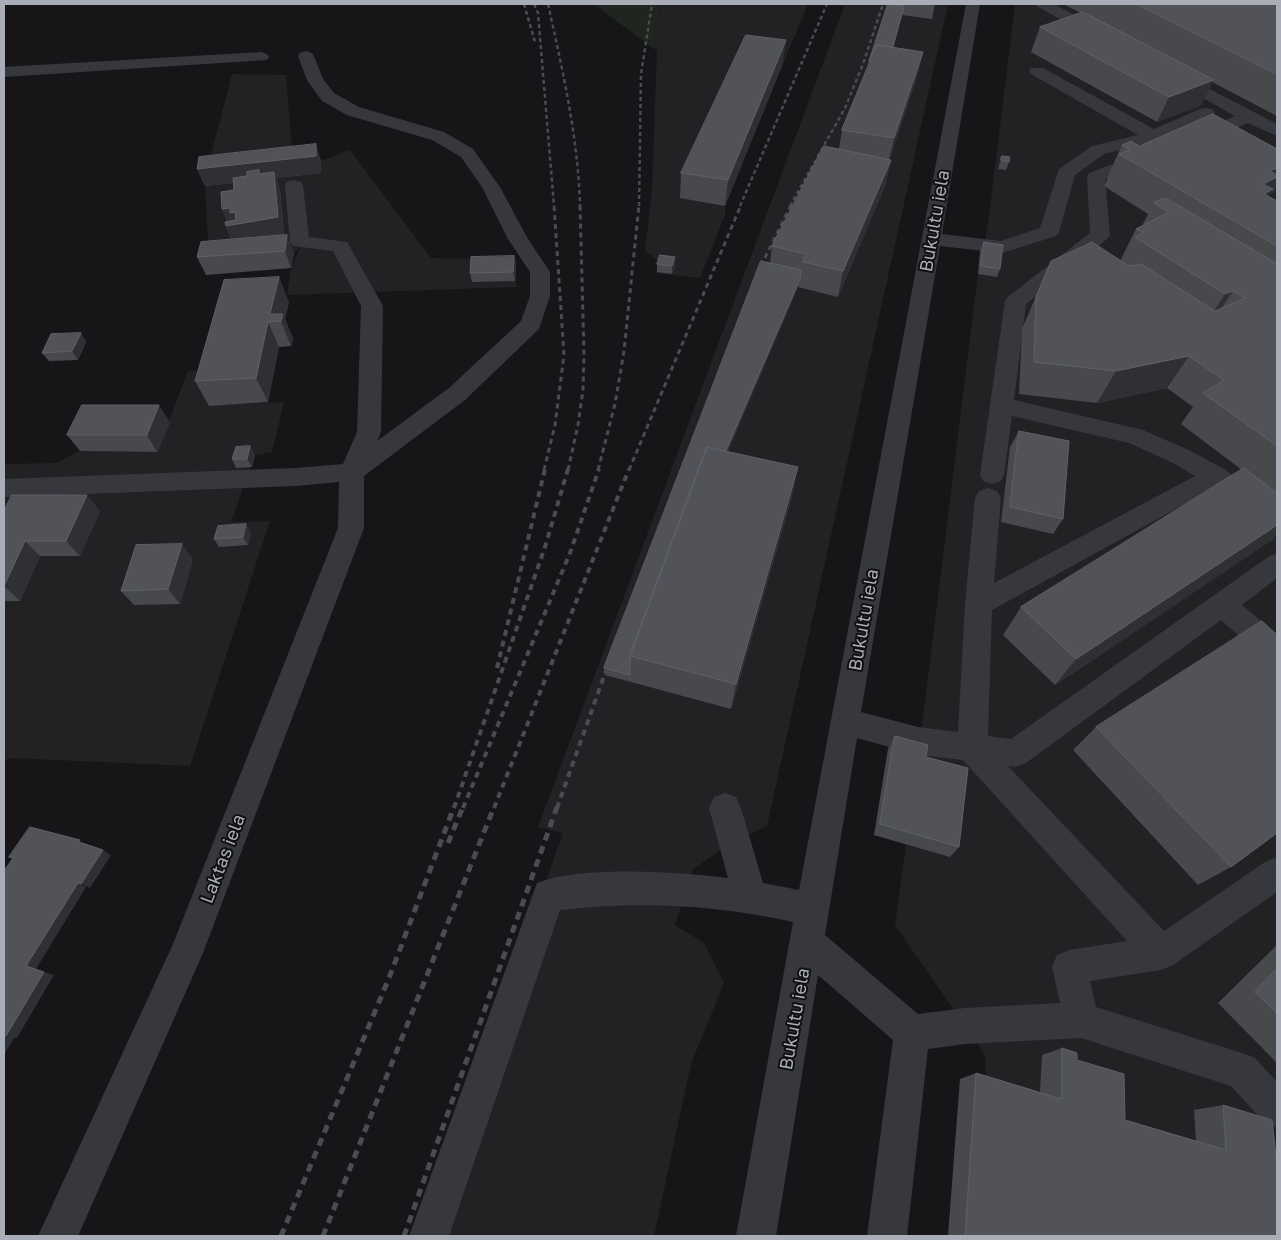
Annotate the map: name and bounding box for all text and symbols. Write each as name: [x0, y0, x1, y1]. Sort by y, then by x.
street label: Bukultu iela: [915, 168, 955, 274]
street label: Bukultu iela: [844, 567, 884, 673]
street label: Laktas iela: [196, 811, 250, 907]
street label: Bukultu iela: [775, 966, 815, 1072]

